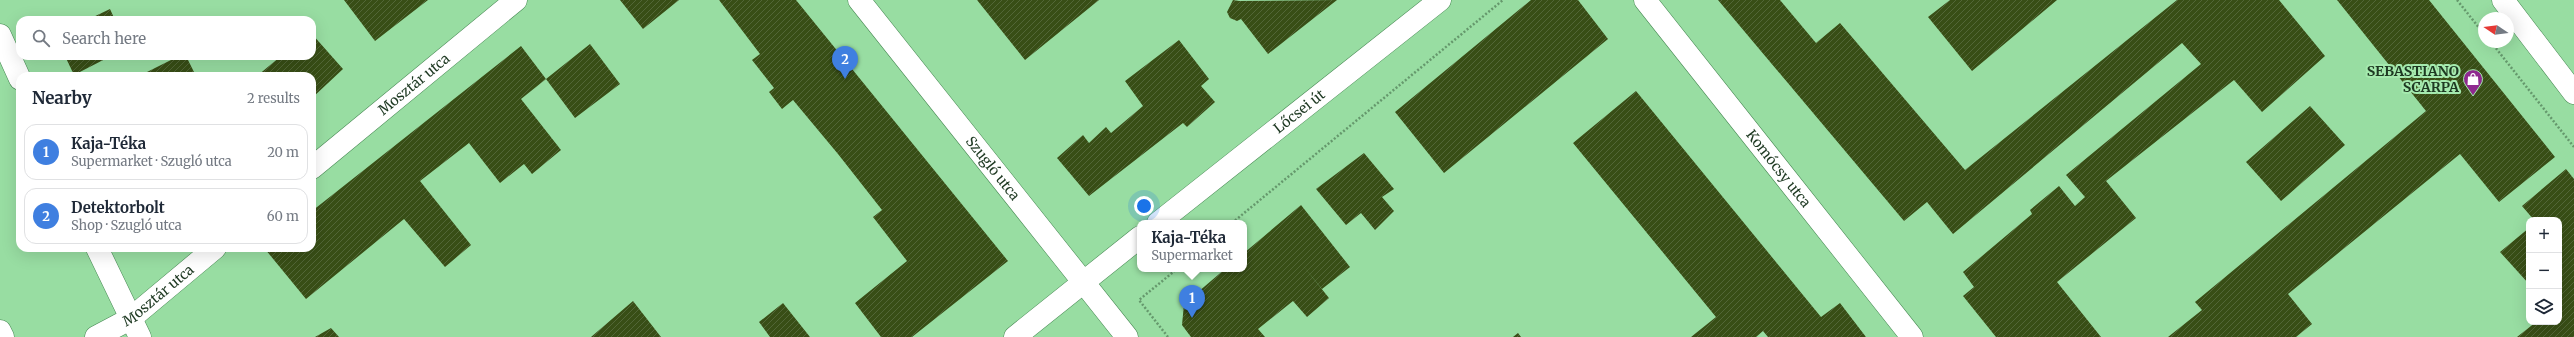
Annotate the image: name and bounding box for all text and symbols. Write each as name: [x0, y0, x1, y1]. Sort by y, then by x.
north arrow: [2478, 12, 2514, 48]
search box: [16, 16, 316, 60]
icon: search: [30, 27, 52, 49]
text: Search here: [62, 29, 146, 48]
pin: 2: [832, 46, 858, 79]
street label: Mosztár utca: [374, 49, 454, 119]
place label: SEBASTIANO SCARPA: [2367, 62, 2460, 96]
shop icon: SEBASTIANO SCARPA: [2462, 68, 2484, 96]
street label: Lőcsei út: [1270, 85, 1329, 137]
text: Nearby: [32, 87, 92, 109]
text: 2 results: [247, 90, 300, 107]
street label: Komócsy utca: [1742, 126, 1815, 211]
street label: Szugló utca: [962, 133, 1024, 204]
text: Kaja-Téka: [71, 134, 146, 153]
text: 1: [43, 144, 49, 161]
text: 20 m: [267, 144, 299, 161]
text: Supermarket · Szugló utca: [71, 153, 232, 170]
your location: [1134, 196, 1154, 216]
text: Detektorbolt: [71, 198, 165, 217]
text: 2: [42, 208, 50, 225]
text: 60 m: [267, 208, 299, 225]
text: Shop · Szugló utca: [71, 217, 182, 234]
map controls: [2526, 217, 2562, 325]
button: +: [2526, 217, 2562, 253]
popup: [1137, 220, 1247, 272]
text: Kaja-Téka: [1151, 228, 1226, 247]
text: Supermarket: [1151, 247, 1233, 264]
button: −: [2526, 253, 2562, 289]
street label: Mosztár utca: [119, 260, 198, 330]
pin: 1: [1179, 285, 1205, 318]
button: layers: [2526, 289, 2562, 325]

